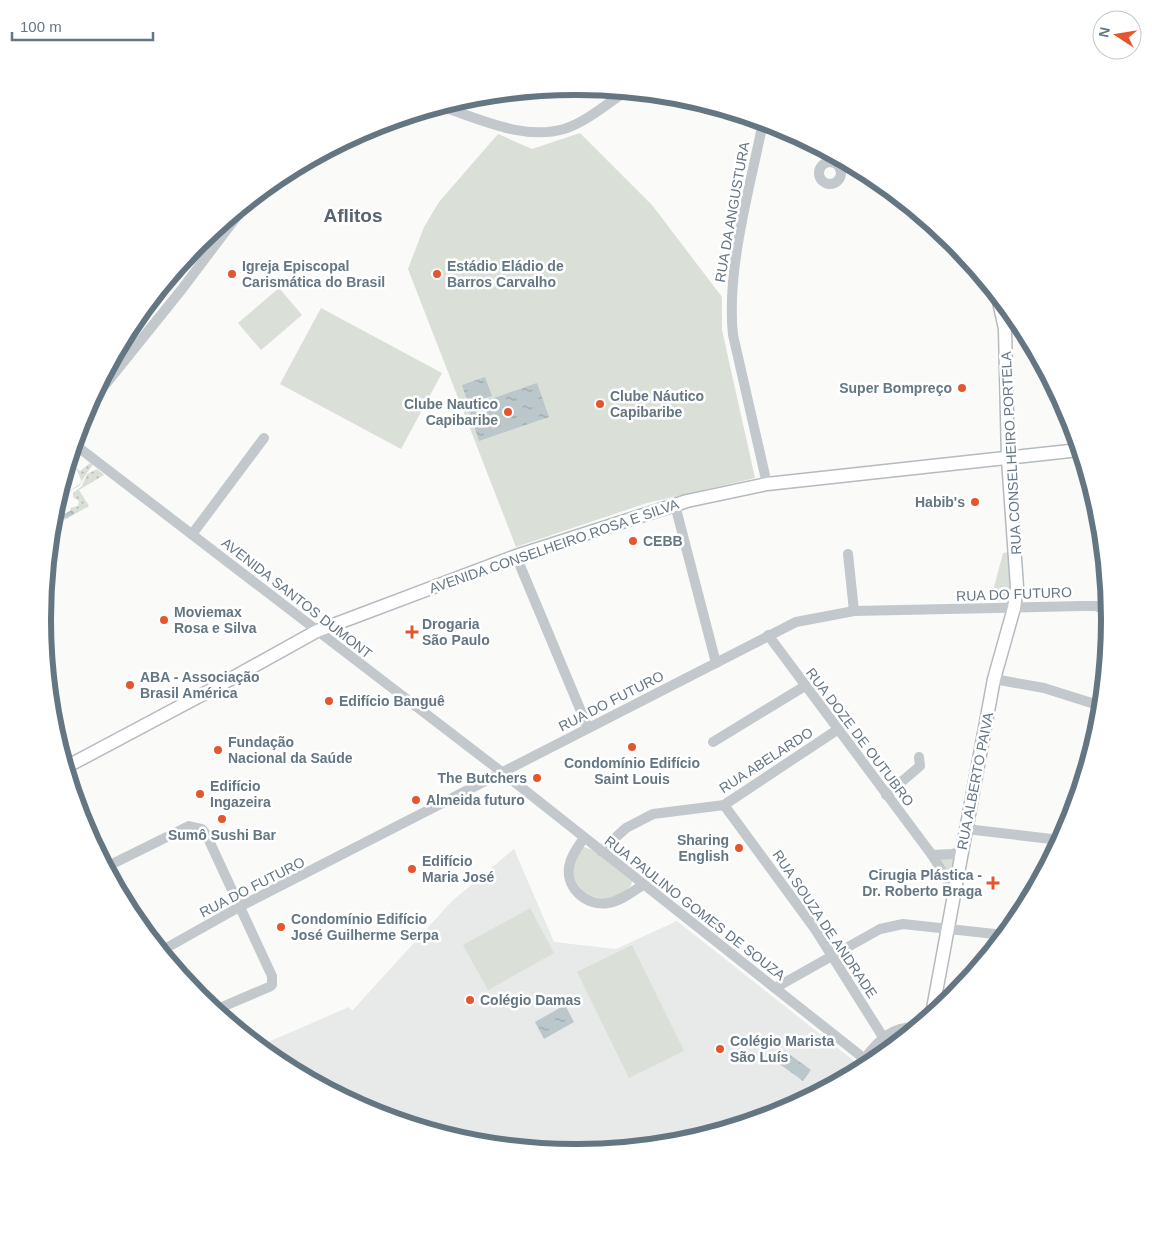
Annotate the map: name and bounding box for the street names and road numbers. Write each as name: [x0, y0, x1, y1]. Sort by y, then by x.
street label: RUA DA ANGUSTURA: [712, 140, 752, 283]
street label: RUA CONSELHEIRO PORTELA: [998, 350, 1024, 555]
street label: AVENIDA CONSELHEIRO ROSA E SILVA: [427, 495, 682, 596]
street label: AVENIDA SANTOS DUMONT: [219, 534, 376, 662]
street label: RUA DO FUTURO: [956, 584, 1072, 604]
street label: RUA DOZE DE OUTUBRO: [803, 665, 917, 809]
street label: RUA DO FUTURO: [556, 668, 666, 734]
street label: RUA ALBERTO PAIVA: [954, 710, 996, 851]
street label: RUA ABELARDO: [716, 724, 816, 796]
street label: RUA PAULINO GOMES DE SOUZA: [602, 833, 789, 984]
street label: RUA SOUZA DE ANDRADE: [769, 847, 881, 1001]
street label: RUA DO FUTURO: [197, 854, 307, 920]

